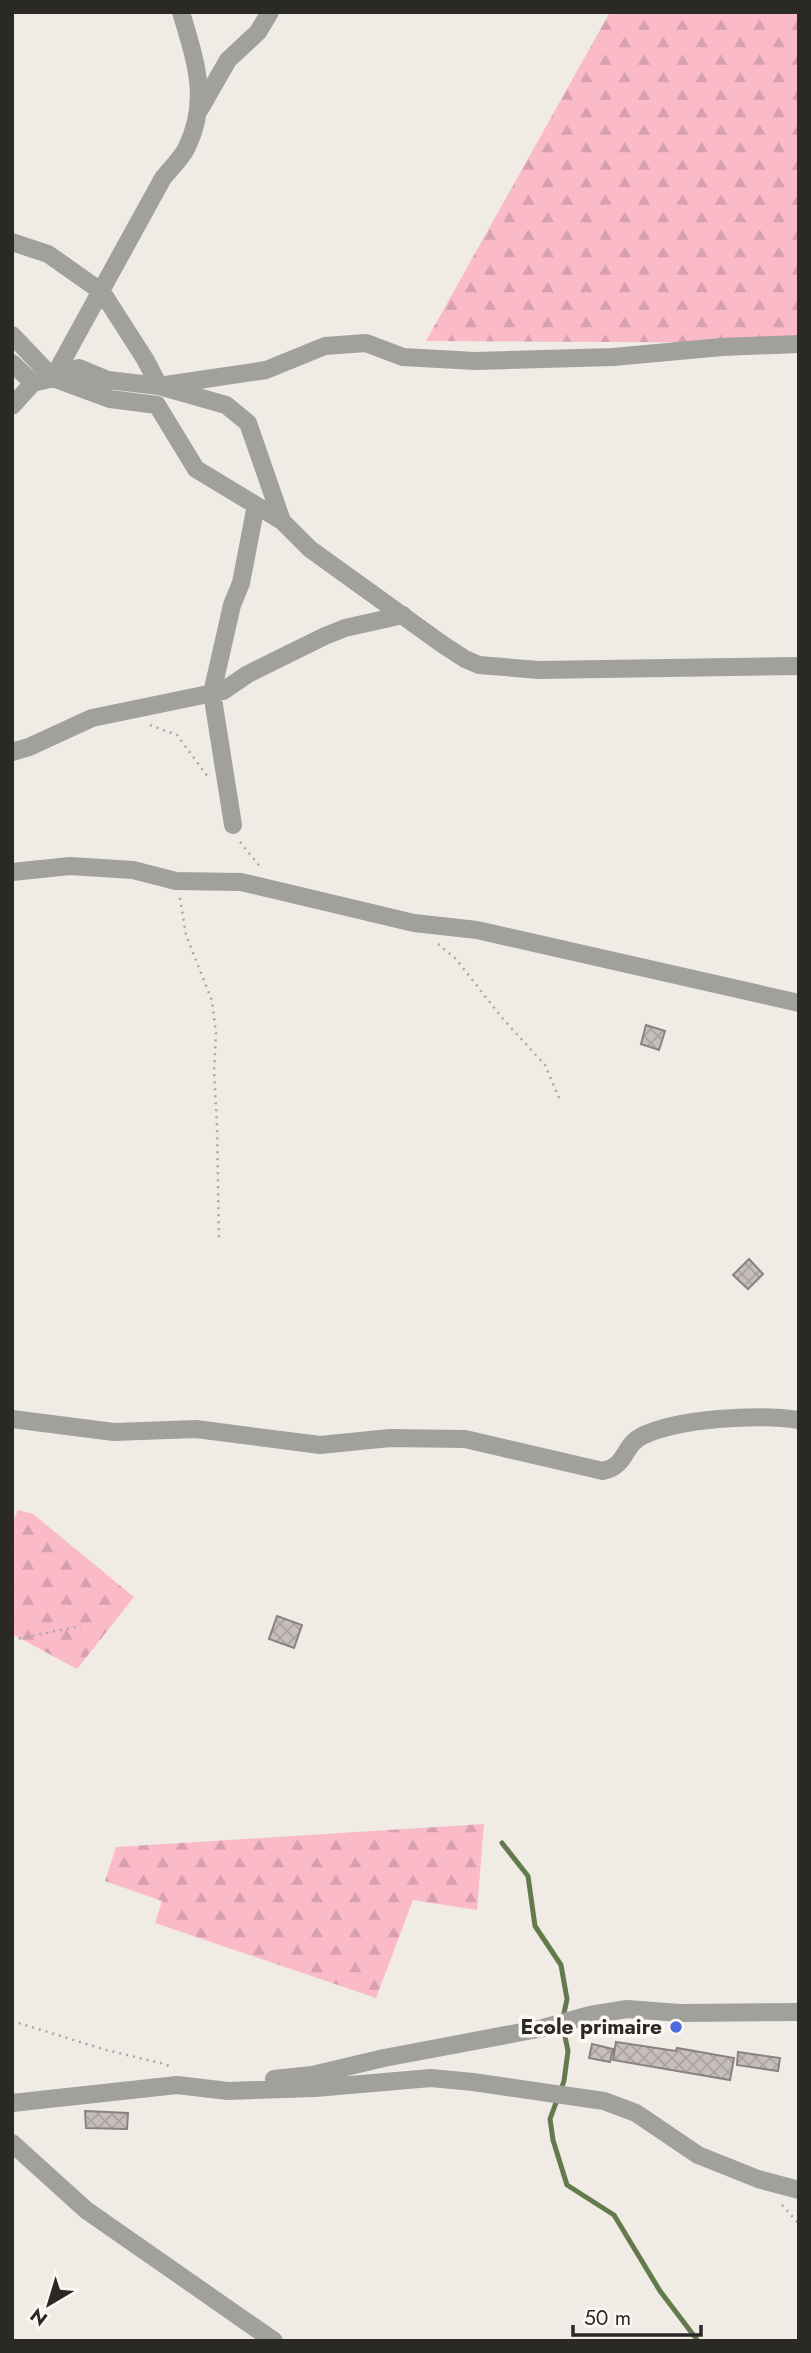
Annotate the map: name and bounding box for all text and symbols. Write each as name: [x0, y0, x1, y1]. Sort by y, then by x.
place label: Ecole primaire: [521, 2012, 662, 2042]
marker: Ecole primaire: [668, 2019, 684, 2035]
north arrow: [14, 2269, 84, 2339]
scale bar: [573, 2294, 701, 2338]
text: N: [25, 2302, 53, 2332]
text: 50 m: [584, 2303, 631, 2333]

